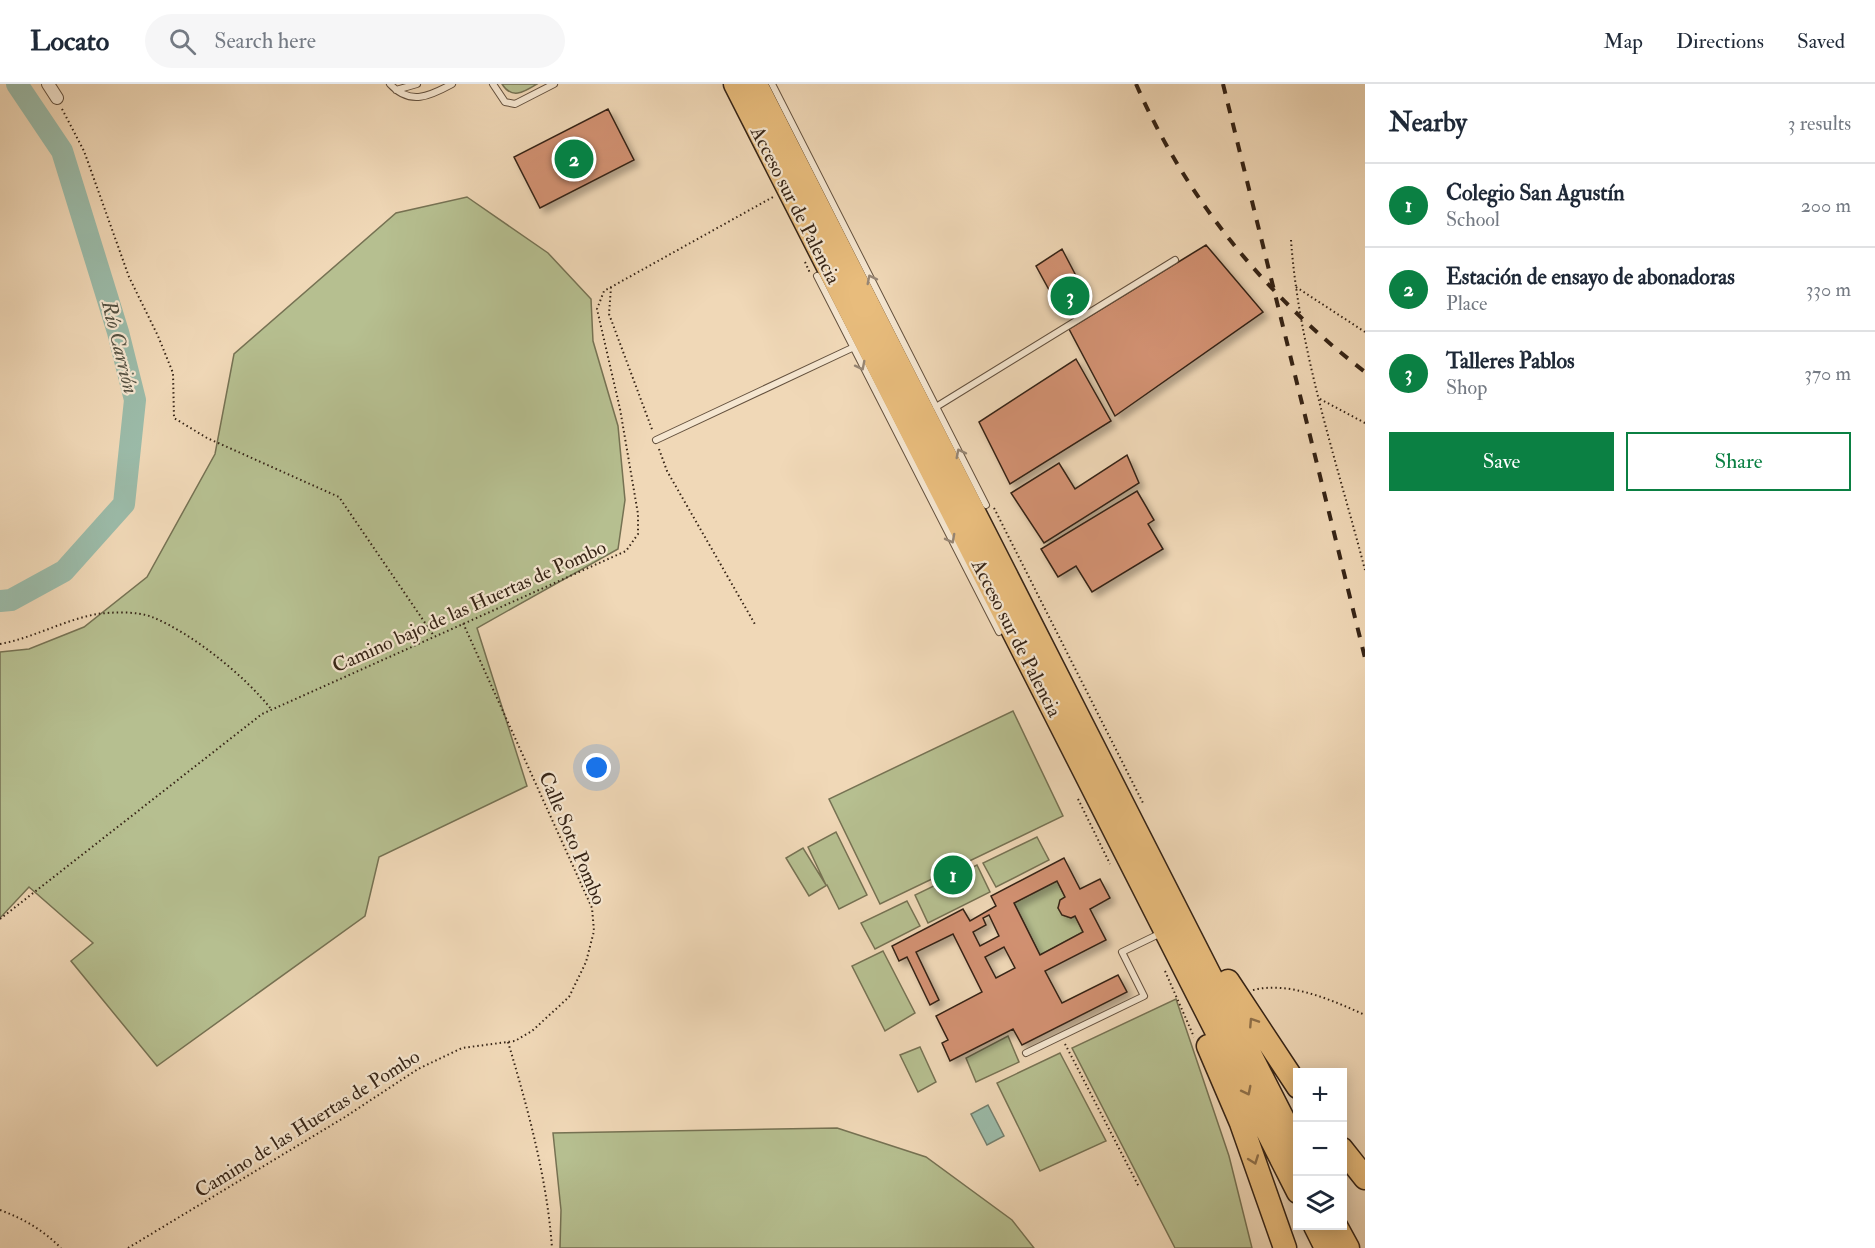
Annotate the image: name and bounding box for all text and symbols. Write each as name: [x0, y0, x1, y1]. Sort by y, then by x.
search box: [145, 14, 565, 68]
text: Locato: [30, 24, 109, 59]
icon: search: [166, 25, 199, 58]
text: Search here: [214, 27, 316, 55]
text: Map: [1603, 28, 1643, 55]
text: Directions: [1676, 28, 1764, 55]
text: Saved: [1797, 28, 1845, 55]
text: Nearby: [1389, 107, 1467, 139]
text: 3 results: [1788, 111, 1851, 136]
street label: Acceso sur de Palencia: [745, 121, 847, 289]
pin: 2: [554, 136, 594, 182]
text: Colegio San Agustín: [1446, 179, 1625, 207]
text: 1: [1405, 193, 1412, 218]
text: 200 m: [1801, 193, 1851, 218]
text: School: [1446, 207, 1500, 232]
text: Estación de ensayo de abonadoras: [1446, 263, 1735, 291]
pin: 3: [1050, 274, 1090, 318]
one-way arrow: [867, 275, 878, 285]
text: 2: [1403, 277, 1414, 302]
text: 330 m: [1806, 277, 1851, 302]
text: Place: [1446, 291, 1487, 316]
water label: Río Carrión: [95, 297, 144, 397]
text: Talleres Pablos: [1446, 347, 1575, 375]
one-way arrow: [854, 360, 866, 371]
text: 3: [1405, 361, 1412, 386]
text: 370 m: [1804, 361, 1851, 386]
text: Shop: [1446, 375, 1487, 400]
button: Save: [1389, 432, 1614, 491]
button: Share: [1626, 432, 1851, 491]
one-way arrow: [955, 448, 967, 459]
one-way arrow: [944, 533, 955, 544]
street label: Camino bajo de las Huertas de Pombo: [328, 535, 610, 678]
street label: Acceso sur de Palencia: [966, 554, 1068, 722]
your location: [582, 753, 611, 782]
street label: Calle Soto Pombo: [533, 768, 612, 909]
pin: 1: [934, 852, 972, 898]
one-way arrow: [1249, 1017, 1260, 1028]
street label: Camino de las Huertas de Pombo: [190, 1044, 424, 1203]
map controls: [1293, 1068, 1347, 1230]
button: +: [1293, 1068, 1347, 1122]
one-way arrow: [1239, 1085, 1251, 1096]
button: −: [1293, 1122, 1347, 1176]
one-way arrow: [1247, 1154, 1260, 1165]
button: layers: [1293, 1176, 1347, 1230]

